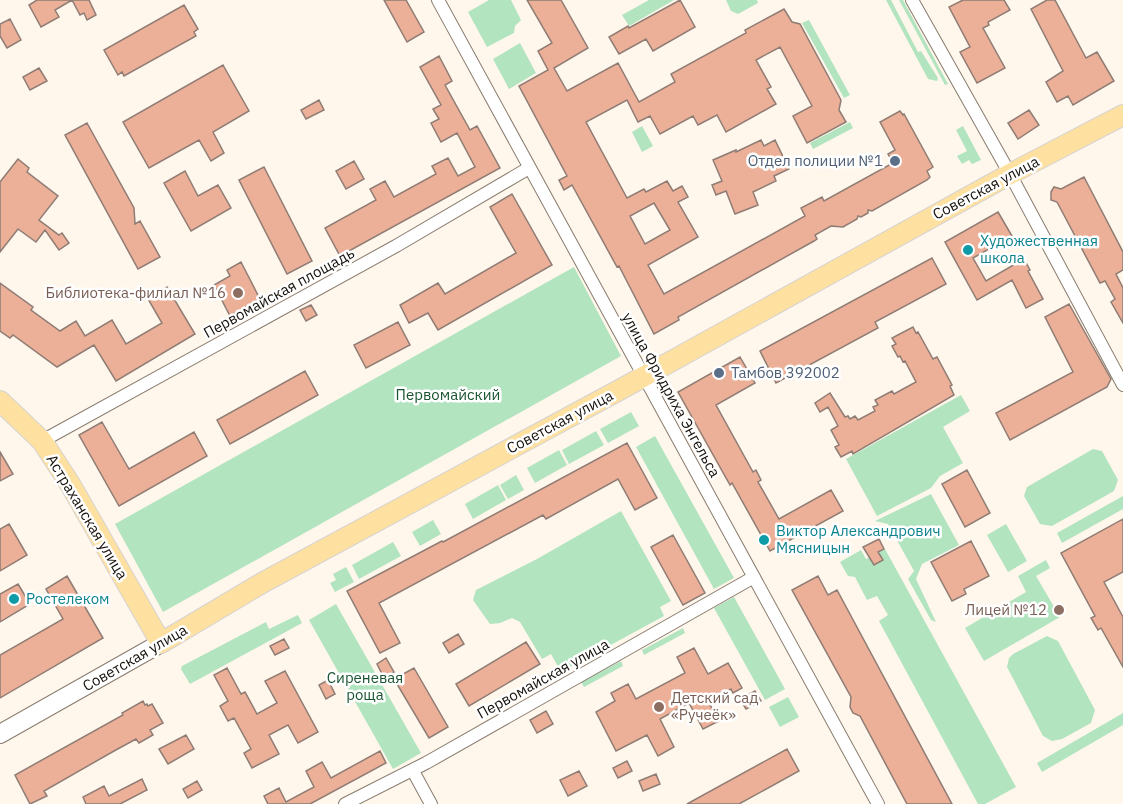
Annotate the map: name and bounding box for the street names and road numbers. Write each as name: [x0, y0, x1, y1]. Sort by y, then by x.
street label: Советская улица: [929, 152, 1042, 224]
street label: Первомайская площадь: [200, 243, 358, 342]
street label: улица Фридриха Энгельса: [618, 309, 725, 480]
street label: Советская улица: [503, 386, 616, 458]
street label: Астраханская улица: [43, 451, 132, 583]
street label: Советская улица: [79, 620, 191, 695]
street label: Первомайская улица: [473, 634, 612, 723]

